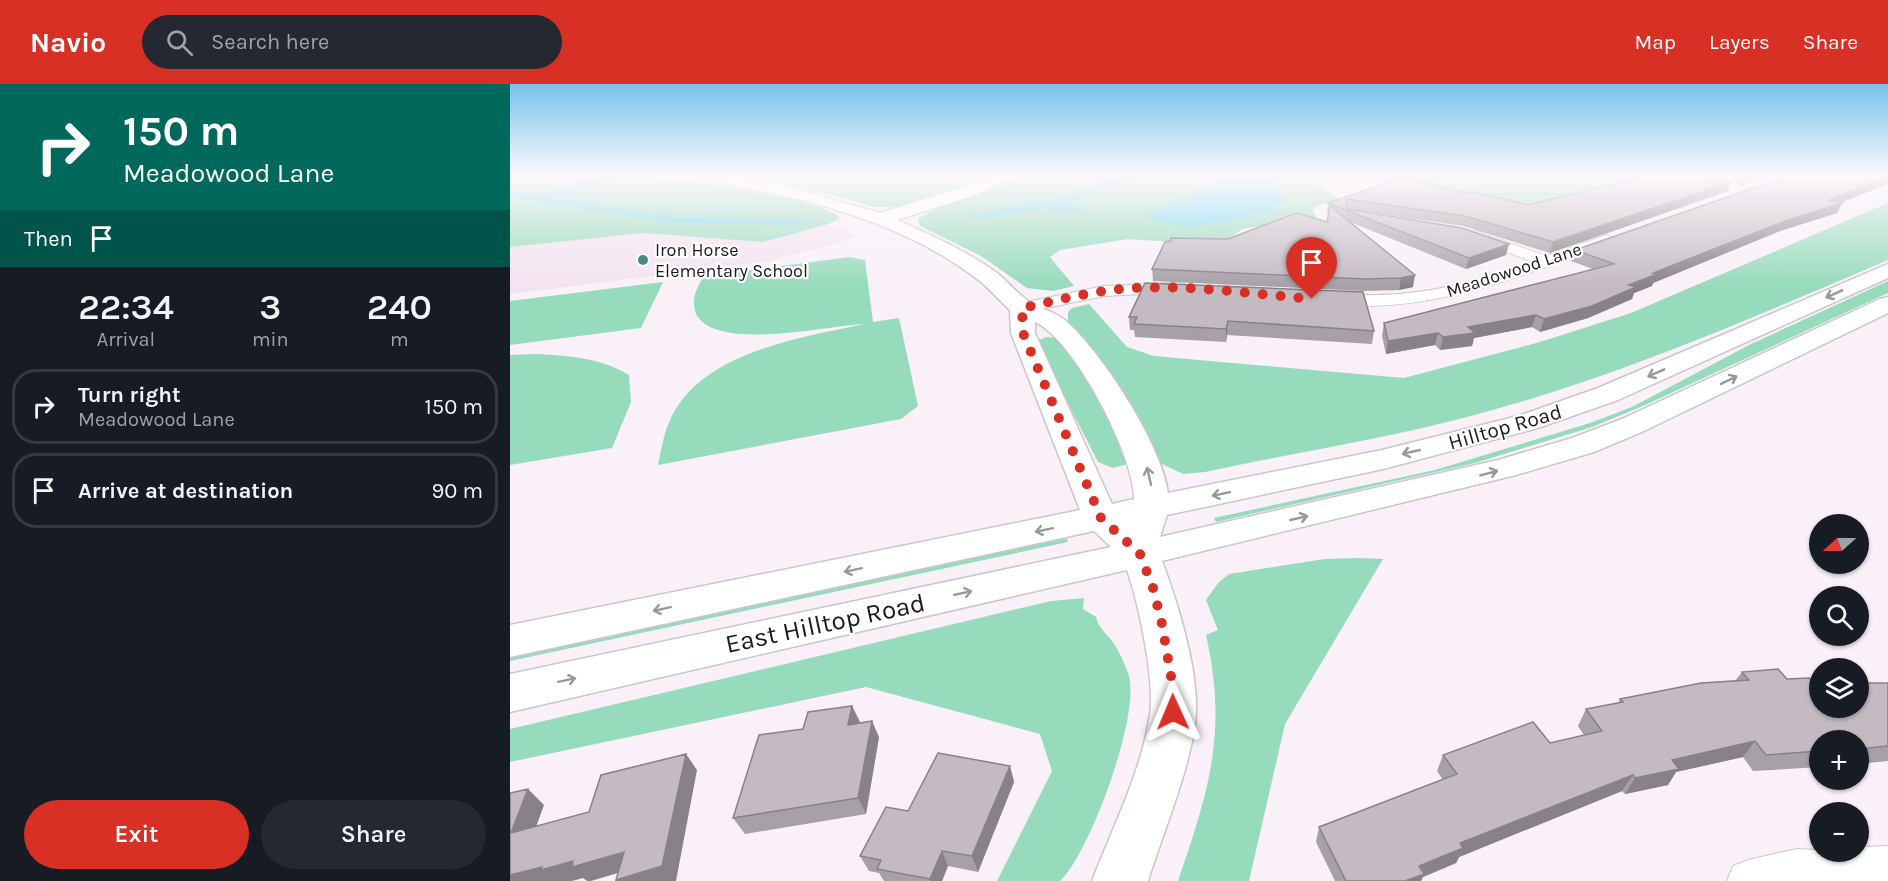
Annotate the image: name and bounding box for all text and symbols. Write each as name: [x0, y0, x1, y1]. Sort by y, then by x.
search box: [142, 15, 562, 69]
text: Navio: [30, 26, 106, 59]
icon: search: [163, 26, 196, 59]
text: Search here: [211, 29, 329, 55]
text: Map: [1634, 30, 1676, 54]
text: Layers: [1709, 30, 1770, 54]
text: Share: [1803, 30, 1858, 54]
text: 150 m: [123, 106, 239, 156]
icon: right: [24, 108, 102, 186]
text: Meadowood Lane: [123, 157, 334, 189]
icon: arrive: [85, 222, 118, 255]
text: Then: [24, 226, 73, 252]
pin: [1286, 237, 1337, 299]
street label: Meadowood Lane: [1444, 238, 1584, 302]
place label: Iron Horse Elementary School: [655, 239, 808, 282]
icon: arrive: [1295, 246, 1328, 279]
marker: Iron Horse Elementary School: [636, 253, 650, 267]
text: 22:34: [78, 286, 174, 328]
text: 3: [259, 286, 281, 328]
text: 240: [367, 286, 432, 328]
one-way arrow: [1826, 288, 1844, 300]
text: Arrival: [97, 328, 155, 351]
text: min: [252, 328, 289, 351]
text: m: [390, 328, 409, 351]
one-way arrow: [1648, 368, 1666, 379]
one-way arrow: [1720, 374, 1738, 386]
text: Turn right: [78, 382, 181, 408]
icon: right: [27, 390, 60, 423]
text: 150 m: [424, 394, 483, 420]
street label: Hilltop Road: [1445, 399, 1565, 455]
text: Meadowood Lane: [78, 408, 235, 431]
one-way arrow: [1402, 447, 1421, 459]
one-way arrow: [1479, 466, 1498, 478]
one-way arrow: [1143, 467, 1154, 487]
icon: arrive: [27, 474, 60, 507]
text: Arrive at destination: [78, 478, 293, 504]
text: 90 m: [431, 478, 483, 504]
one-way arrow: [1211, 488, 1230, 500]
one-way arrow: [1290, 511, 1309, 523]
north arrow: [1809, 514, 1869, 574]
map controls: [1809, 514, 1869, 862]
one-way arrow: [1034, 525, 1054, 536]
one-way arrow: [843, 565, 863, 576]
button: search: [1809, 586, 1869, 646]
street label: East Hilltop Road: [722, 587, 928, 660]
one-way arrow: [952, 587, 972, 598]
one-way arrow: [653, 604, 672, 615]
button: layers: [1809, 658, 1869, 718]
one-way arrow: [557, 674, 576, 685]
position arrow: [1141, 680, 1205, 744]
button: +: [1809, 730, 1869, 790]
button: Exit: [24, 800, 249, 869]
button: Share: [261, 800, 486, 869]
button: −: [1809, 802, 1869, 862]

